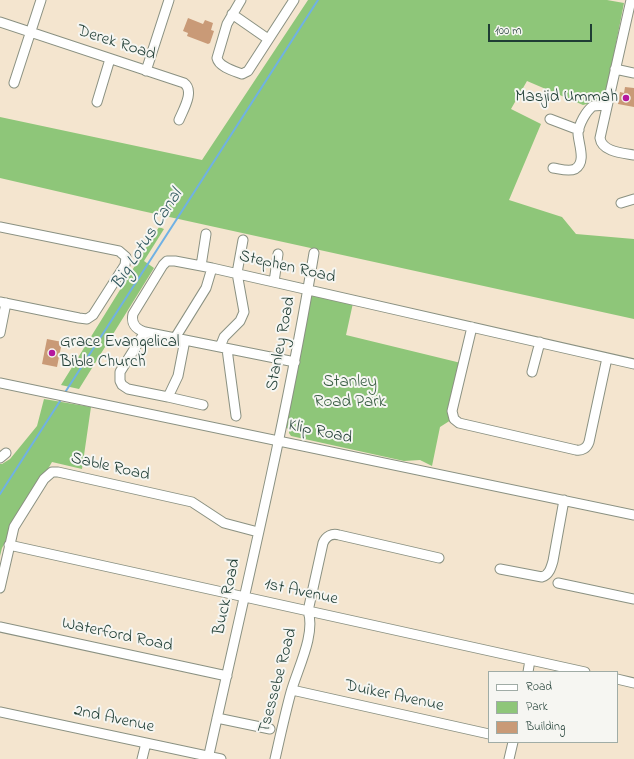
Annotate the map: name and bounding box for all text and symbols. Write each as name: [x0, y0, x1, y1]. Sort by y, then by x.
scale bar: [490, 16, 594, 42]
street label: Derek Road: [74, 22, 158, 66]
text: 100 m: [495, 22, 522, 40]
place label: Masjid Ummah: [515, 88, 618, 108]
marker: Masjid Ummah: [621, 93, 631, 103]
water label: Big Lotus Canal: [108, 186, 188, 294]
street label: Stephen Road: [237, 247, 337, 289]
street label: Stanley Road: [263, 295, 301, 393]
place label: Grace Evangelical Bible Church: [60, 333, 180, 373]
marker: Grace Evangelical Bible Church: [47, 348, 57, 358]
park label: Stanley Road Park: [314, 373, 386, 413]
street label: Klip Road: [286, 416, 354, 450]
street label: Sable Road: [69, 449, 151, 487]
street label: Buck Road: [210, 557, 246, 637]
street label: 1st Avenue: [262, 575, 340, 611]
street label: Waterford Road: [60, 614, 174, 658]
street label: Tsessebe Road: [255, 626, 303, 736]
legend: [488, 671, 618, 743]
street label: Duiker Avenue: [343, 677, 445, 717]
text: Road: [526, 678, 552, 696]
text: Park: [526, 698, 548, 716]
street label: 2nd Avenue: [72, 702, 156, 738]
text: Building: [526, 718, 565, 736]

